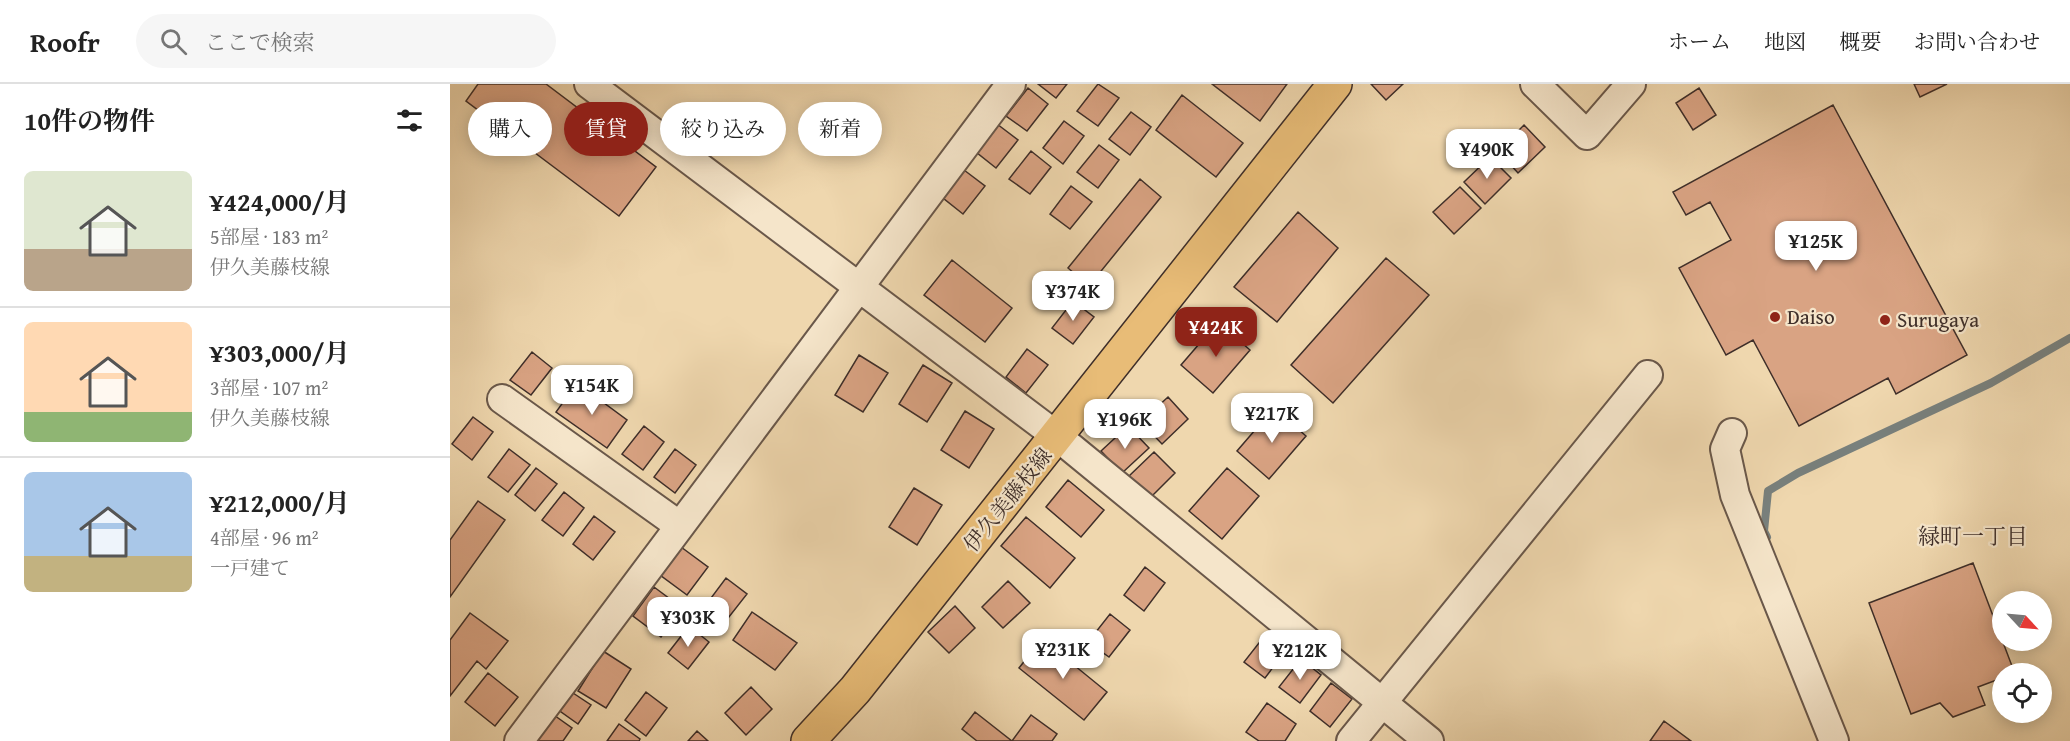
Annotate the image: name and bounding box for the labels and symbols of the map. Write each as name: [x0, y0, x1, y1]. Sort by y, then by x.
pin: ¥490K: [1445, 129, 1529, 180]
pin: ¥125K: [1774, 221, 1858, 272]
pin: ¥374K: [1031, 271, 1115, 322]
place label: Daiso: [1787, 301, 1835, 332]
place label: Surugaya: [1897, 304, 1979, 335]
pin: ¥424K: [1174, 307, 1258, 358]
marker: Daiso: [1768, 310, 1782, 324]
marker: Surugaya: [1878, 313, 1892, 327]
pin: ¥154K: [550, 365, 634, 416]
pin: ¥217K: [1230, 393, 1314, 444]
pin: ¥196K: [1083, 399, 1167, 450]
street label: 伊久美藤枝線: [956, 441, 1059, 558]
district label: 緑町一丁目: [1918, 520, 2028, 552]
north arrow: [1992, 591, 2052, 651]
pin: ¥303K: [646, 597, 730, 648]
pin: ¥231K: [1021, 629, 1105, 680]
pin: ¥212K: [1258, 630, 1342, 681]

